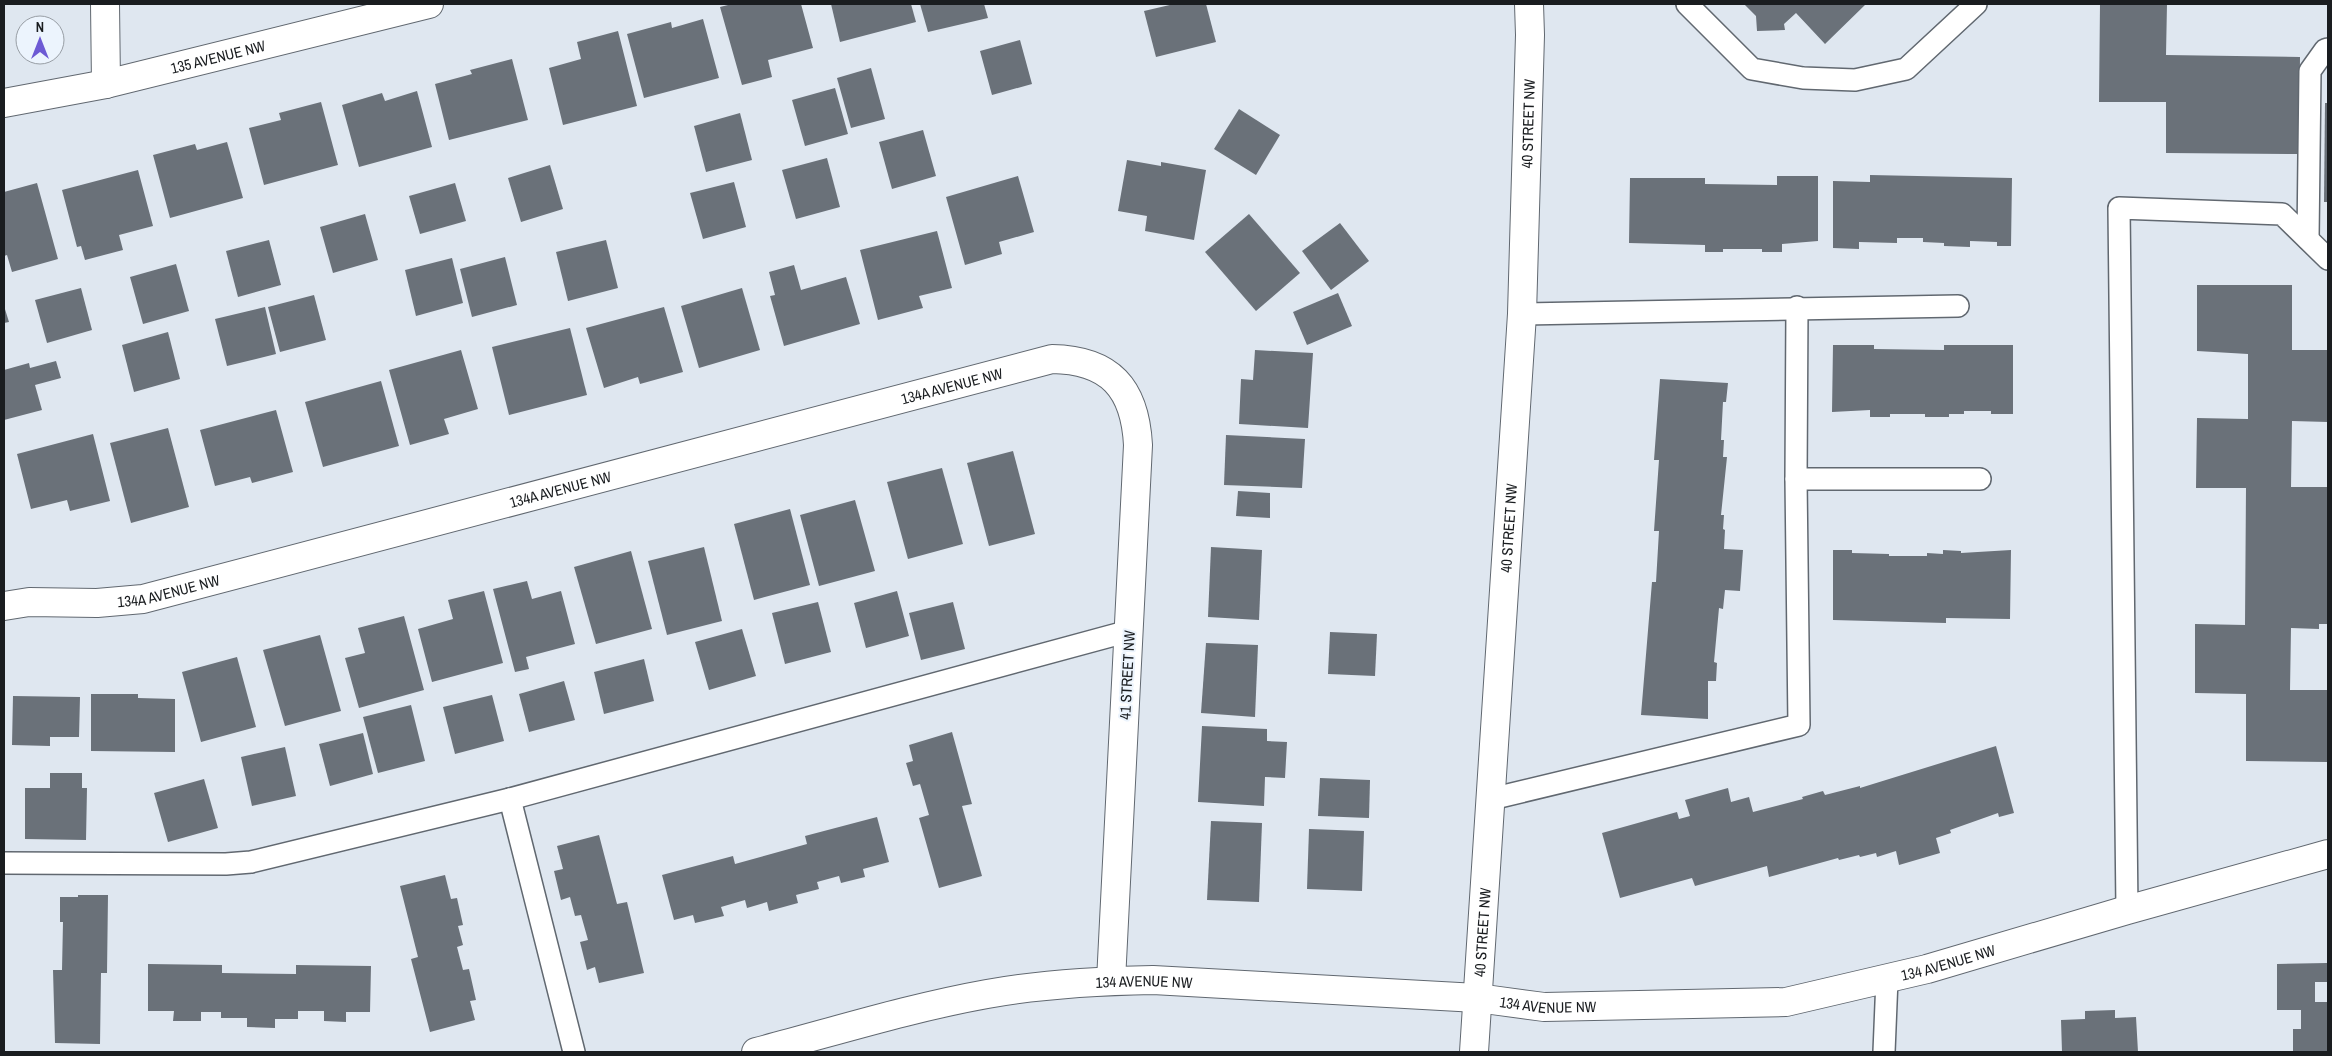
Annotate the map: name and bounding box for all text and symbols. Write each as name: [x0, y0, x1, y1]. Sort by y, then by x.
north arrow: [15, 15, 65, 65]
text: N: [36, 18, 44, 36]
street label: 135 AVENUE NW: [168, 34, 268, 78]
street label: 40 STREET NW: [1516, 78, 1539, 169]
street label: 134A AVENUE NW: [899, 362, 1005, 409]
street label: 134A AVENUE NW: [507, 465, 614, 512]
street label: 40 STREET NW: [1495, 482, 1521, 573]
street label: 134A AVENUE NW: [116, 569, 222, 612]
street label: 41 STREET NW: [1114, 629, 1140, 720]
street label: 40 STREET NW: [1468, 887, 1495, 978]
street label: 134 AVENUE NW: [1899, 939, 1998, 985]
street label: 134 AVENUE NW: [1095, 969, 1193, 993]
street label: 134 AVENUE NW: [1498, 991, 1597, 1018]

